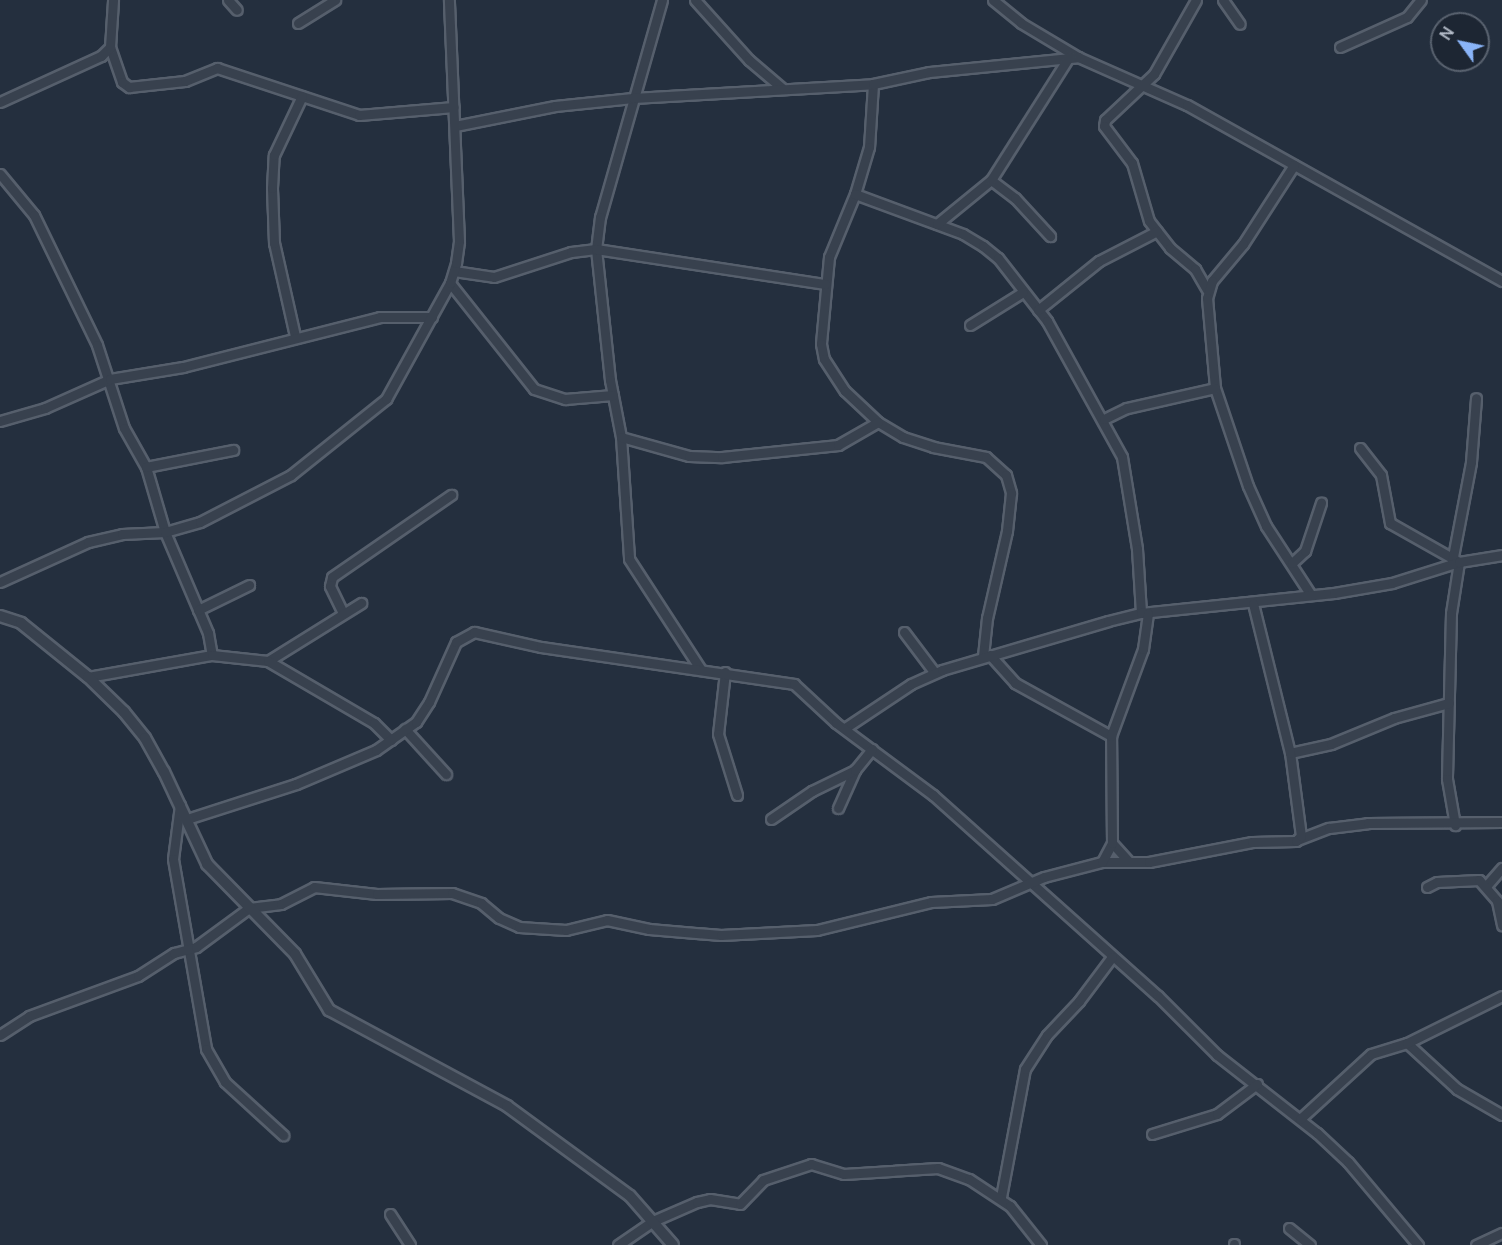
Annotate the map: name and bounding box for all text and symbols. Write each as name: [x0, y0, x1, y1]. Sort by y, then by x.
north arrow: [1430, 12, 1490, 72]
text: N: [1434, 22, 1459, 44]

